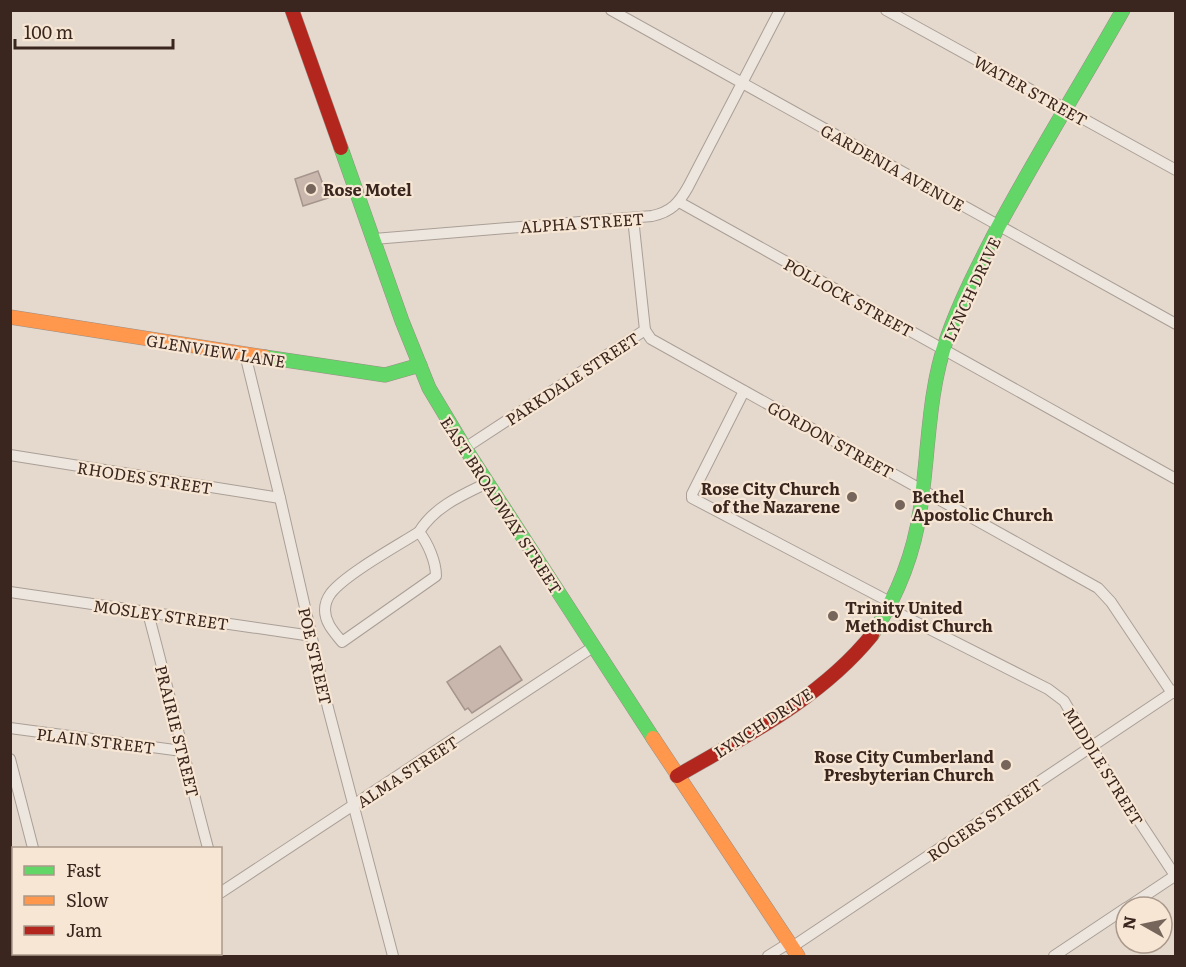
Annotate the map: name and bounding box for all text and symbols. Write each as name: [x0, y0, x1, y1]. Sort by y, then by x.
scale bar: [15, 12, 172, 50]
text: 100 m: [24, 18, 73, 45]
street label: WATER STREET: [970, 49, 1093, 131]
street label: GARDENIA AVENUE: [817, 117, 969, 217]
place label: Rose Motel: [323, 177, 412, 201]
marker: Rose Motel: [304, 182, 318, 196]
street label: ALPHA STREET: [519, 206, 645, 238]
street label: LYNCH DRIVE: [936, 233, 1006, 345]
street label: POLLOCK STREET: [780, 251, 918, 343]
street label: PARKDALE STREET: [500, 326, 644, 430]
street label: GLENVIEW LANE: [145, 327, 287, 373]
street label: GORDON STREET: [763, 394, 899, 484]
street label: EAST BROADWAY STREET: [435, 411, 569, 599]
street label: RHODES STREET: [76, 454, 215, 500]
place label: Rose City Church of the Nazarene: [701, 476, 840, 518]
place label: Bethel Apostolic Church: [912, 484, 1053, 526]
marker: Rose City Church of the Nazarene: [845, 490, 859, 504]
marker: Bethel Apostolic Church: [893, 498, 907, 512]
street label: MOSLEY STREET: [92, 593, 230, 635]
place label: Trinity United Methodist Church: [845, 595, 993, 637]
street label: POE STREET: [293, 605, 339, 707]
marker: Trinity United Methodist Church: [826, 609, 840, 623]
street label: PRAIRIE STREET: [150, 662, 206, 800]
street label: LYNCH DRIVE: [709, 681, 817, 763]
street label: MIDDLE STREET: [1058, 702, 1150, 830]
street label: PLAIN STREET: [35, 721, 157, 759]
street label: ALMA STREET: [351, 729, 463, 813]
place label: Rose City Cumberland Presbyterian Church: [814, 744, 994, 786]
marker: Rose City Cumberland Presbyterian Church: [999, 758, 1013, 772]
street label: ROGERS STREET: [922, 771, 1046, 866]
legend: [12, 847, 222, 955]
text: Fast: [66, 856, 102, 883]
text: Slow: [66, 886, 109, 913]
north arrow: [1114, 895, 1174, 955]
text: N: [1115, 914, 1141, 931]
text: Jam: [66, 916, 102, 943]

